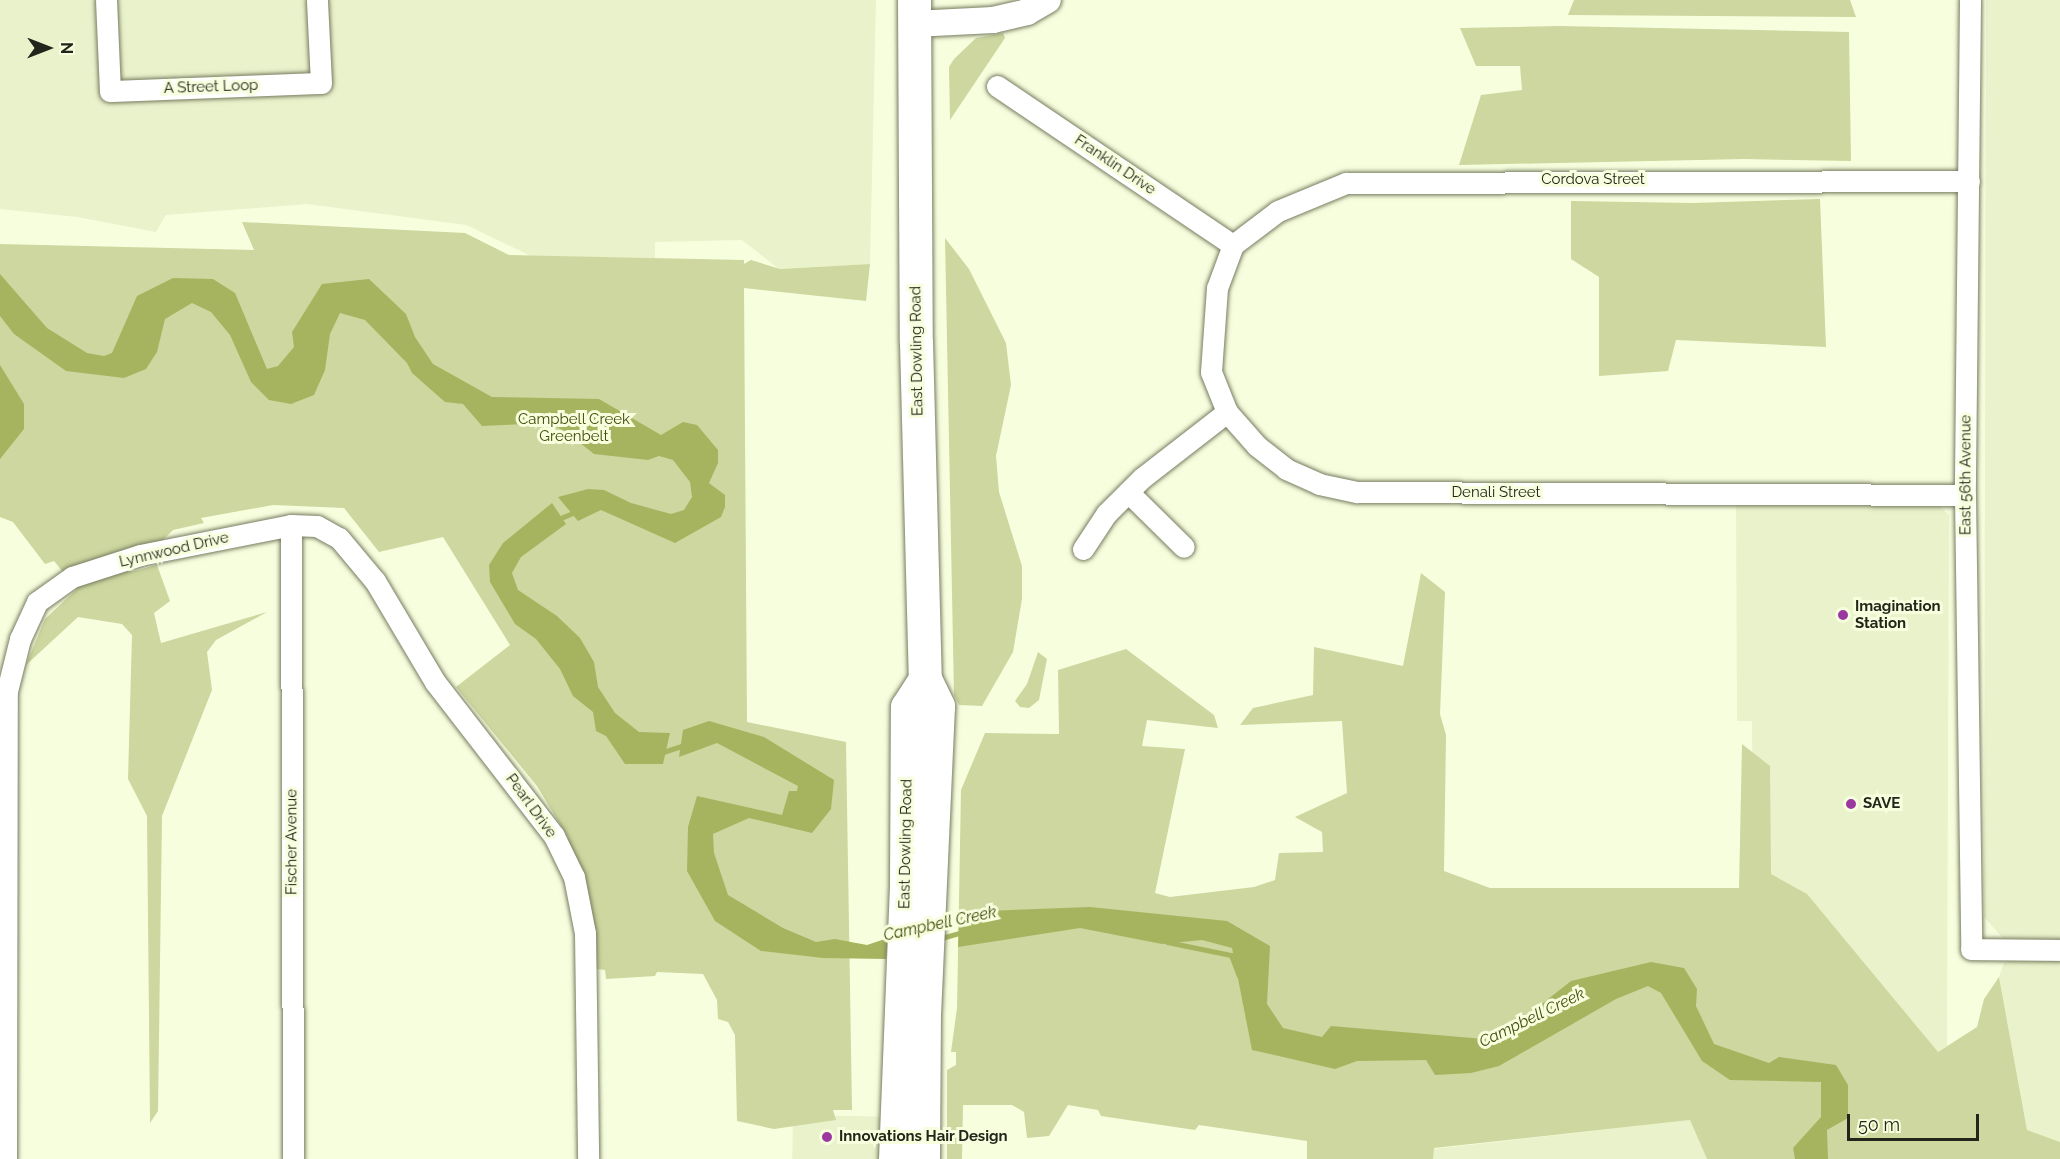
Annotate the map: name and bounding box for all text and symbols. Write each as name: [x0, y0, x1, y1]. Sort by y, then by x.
north arrow: [18, 18, 78, 78]
text: N: [57, 42, 76, 54]
street label: A Street Loop: [163, 76, 259, 98]
street label: Franklin Drive: [1071, 131, 1159, 199]
street label: Cordova Street: [1541, 171, 1645, 189]
street label: East Dowling Road: [907, 286, 927, 416]
park label: Campbell Creek Greenbelt: [518, 410, 630, 445]
street label: East 56th Avenue: [1957, 415, 1975, 535]
street label: Denali Street: [1451, 484, 1541, 502]
street label: Lynnwood Drive: [118, 529, 230, 571]
place label: Imagination Station: [1855, 597, 1941, 632]
marker: Imagination Station: [1836, 608, 1850, 622]
street label: Pearl Drive: [502, 770, 560, 842]
street label: East Dowling Road: [896, 779, 916, 909]
street label: Fischer Avenue: [283, 789, 301, 895]
place label: SAVE: [1863, 795, 1900, 813]
marker: SAVE: [1844, 797, 1858, 811]
water label: Campbell Creek: [882, 903, 998, 945]
water label: Campbell Creek: [1476, 984, 1588, 1052]
scale bar: [1850, 1102, 1982, 1140]
text: 50 m: [1858, 1114, 1900, 1135]
place label: Innovations Hair Design: [839, 1128, 1008, 1146]
marker: Innovations Hair Design: [820, 1130, 834, 1144]

